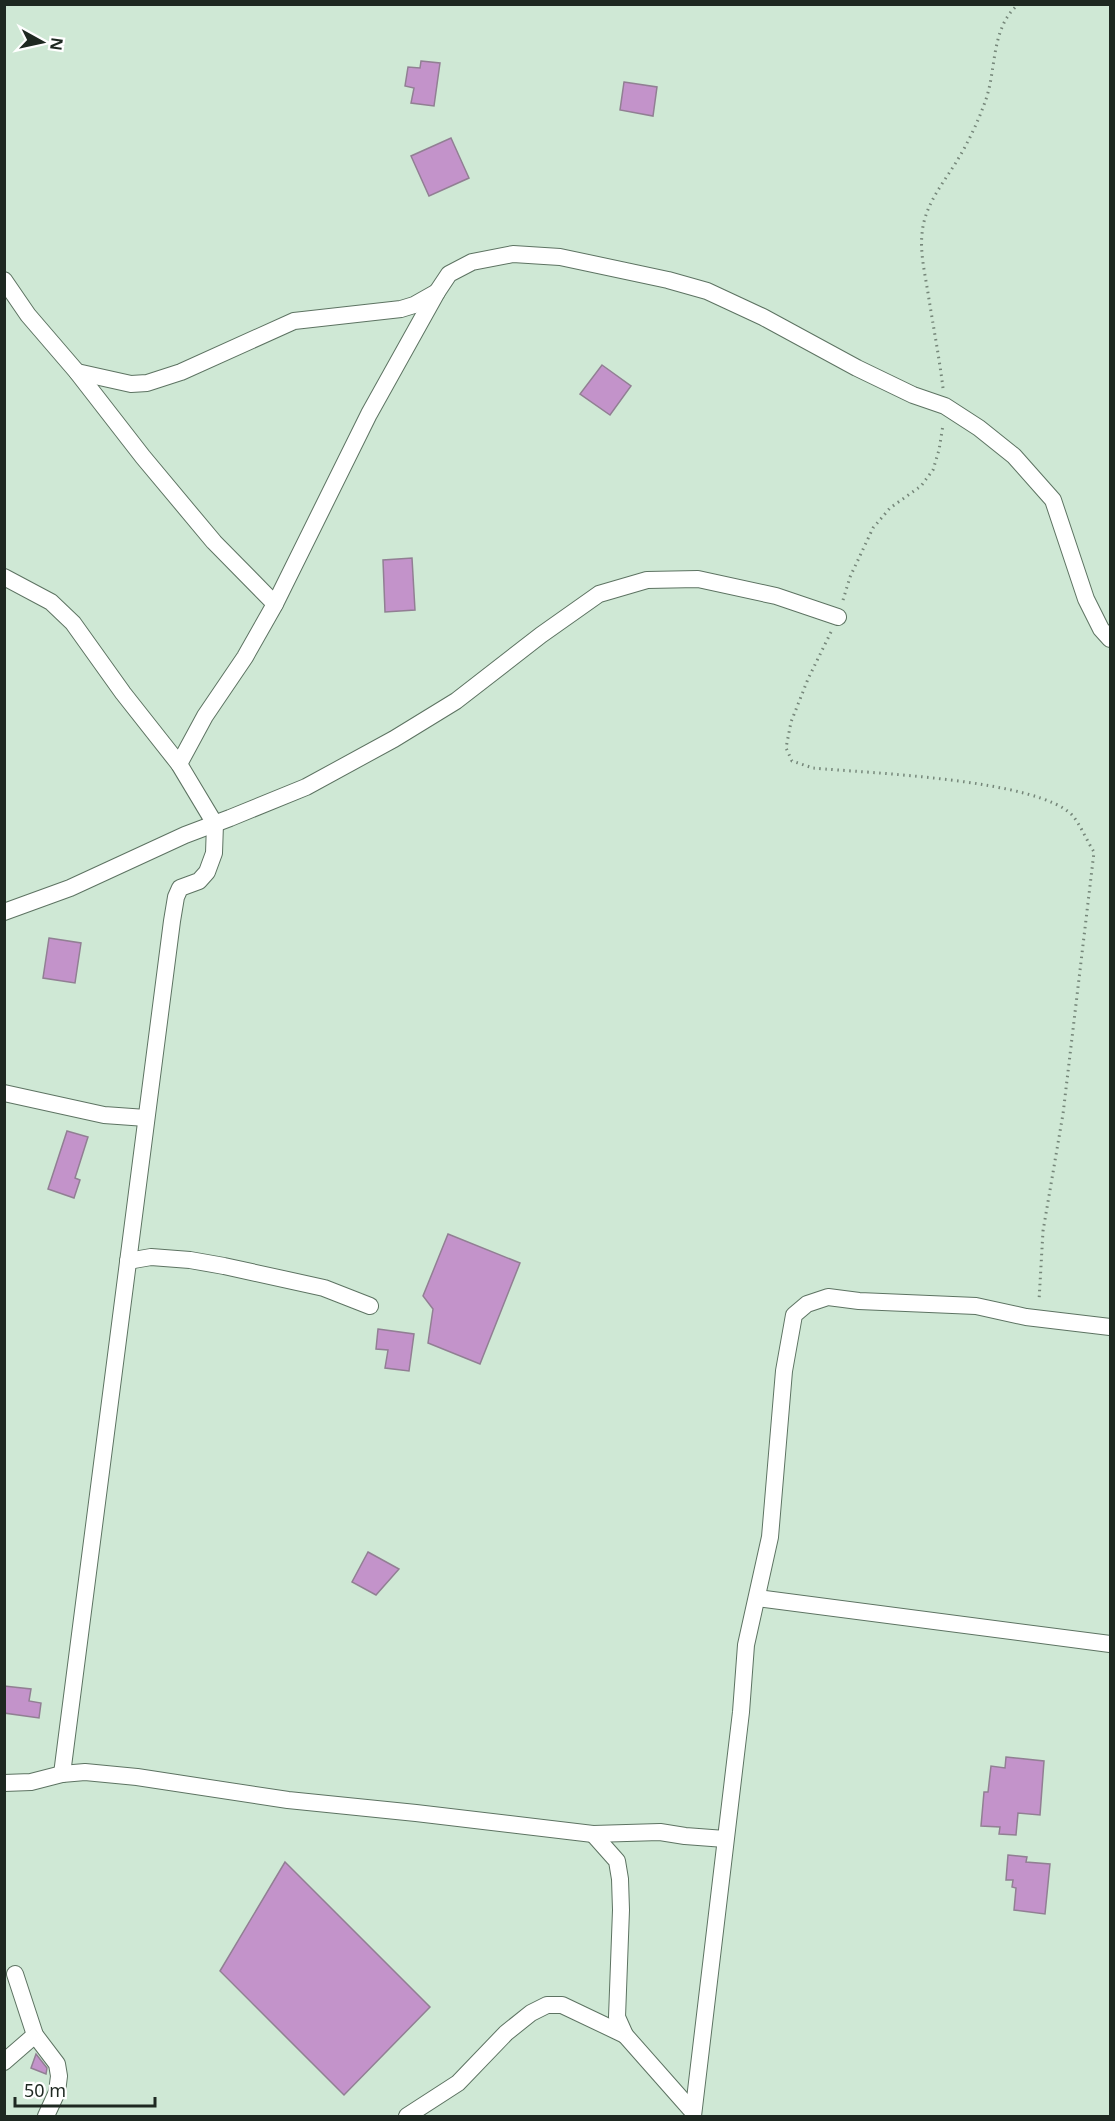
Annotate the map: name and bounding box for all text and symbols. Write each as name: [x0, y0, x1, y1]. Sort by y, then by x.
north arrow: [12, 12, 72, 72]
text: N: [45, 36, 69, 52]
scale bar: [15, 2070, 154, 2108]
text: 50 m: [24, 2078, 66, 2102]

